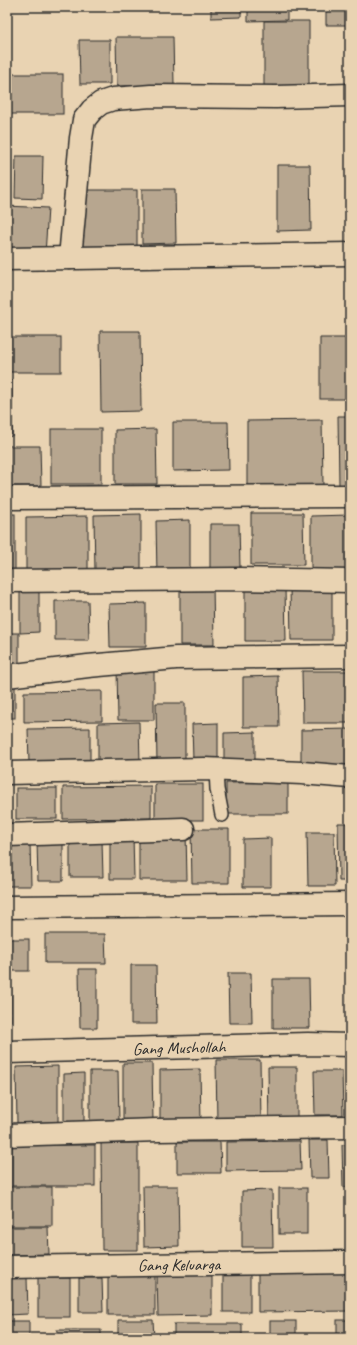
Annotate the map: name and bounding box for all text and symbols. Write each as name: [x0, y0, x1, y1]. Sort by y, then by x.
street label: Gang Mushollah: [132, 1036, 227, 1060]
street label: Gang Keluarga: [138, 1254, 222, 1276]

